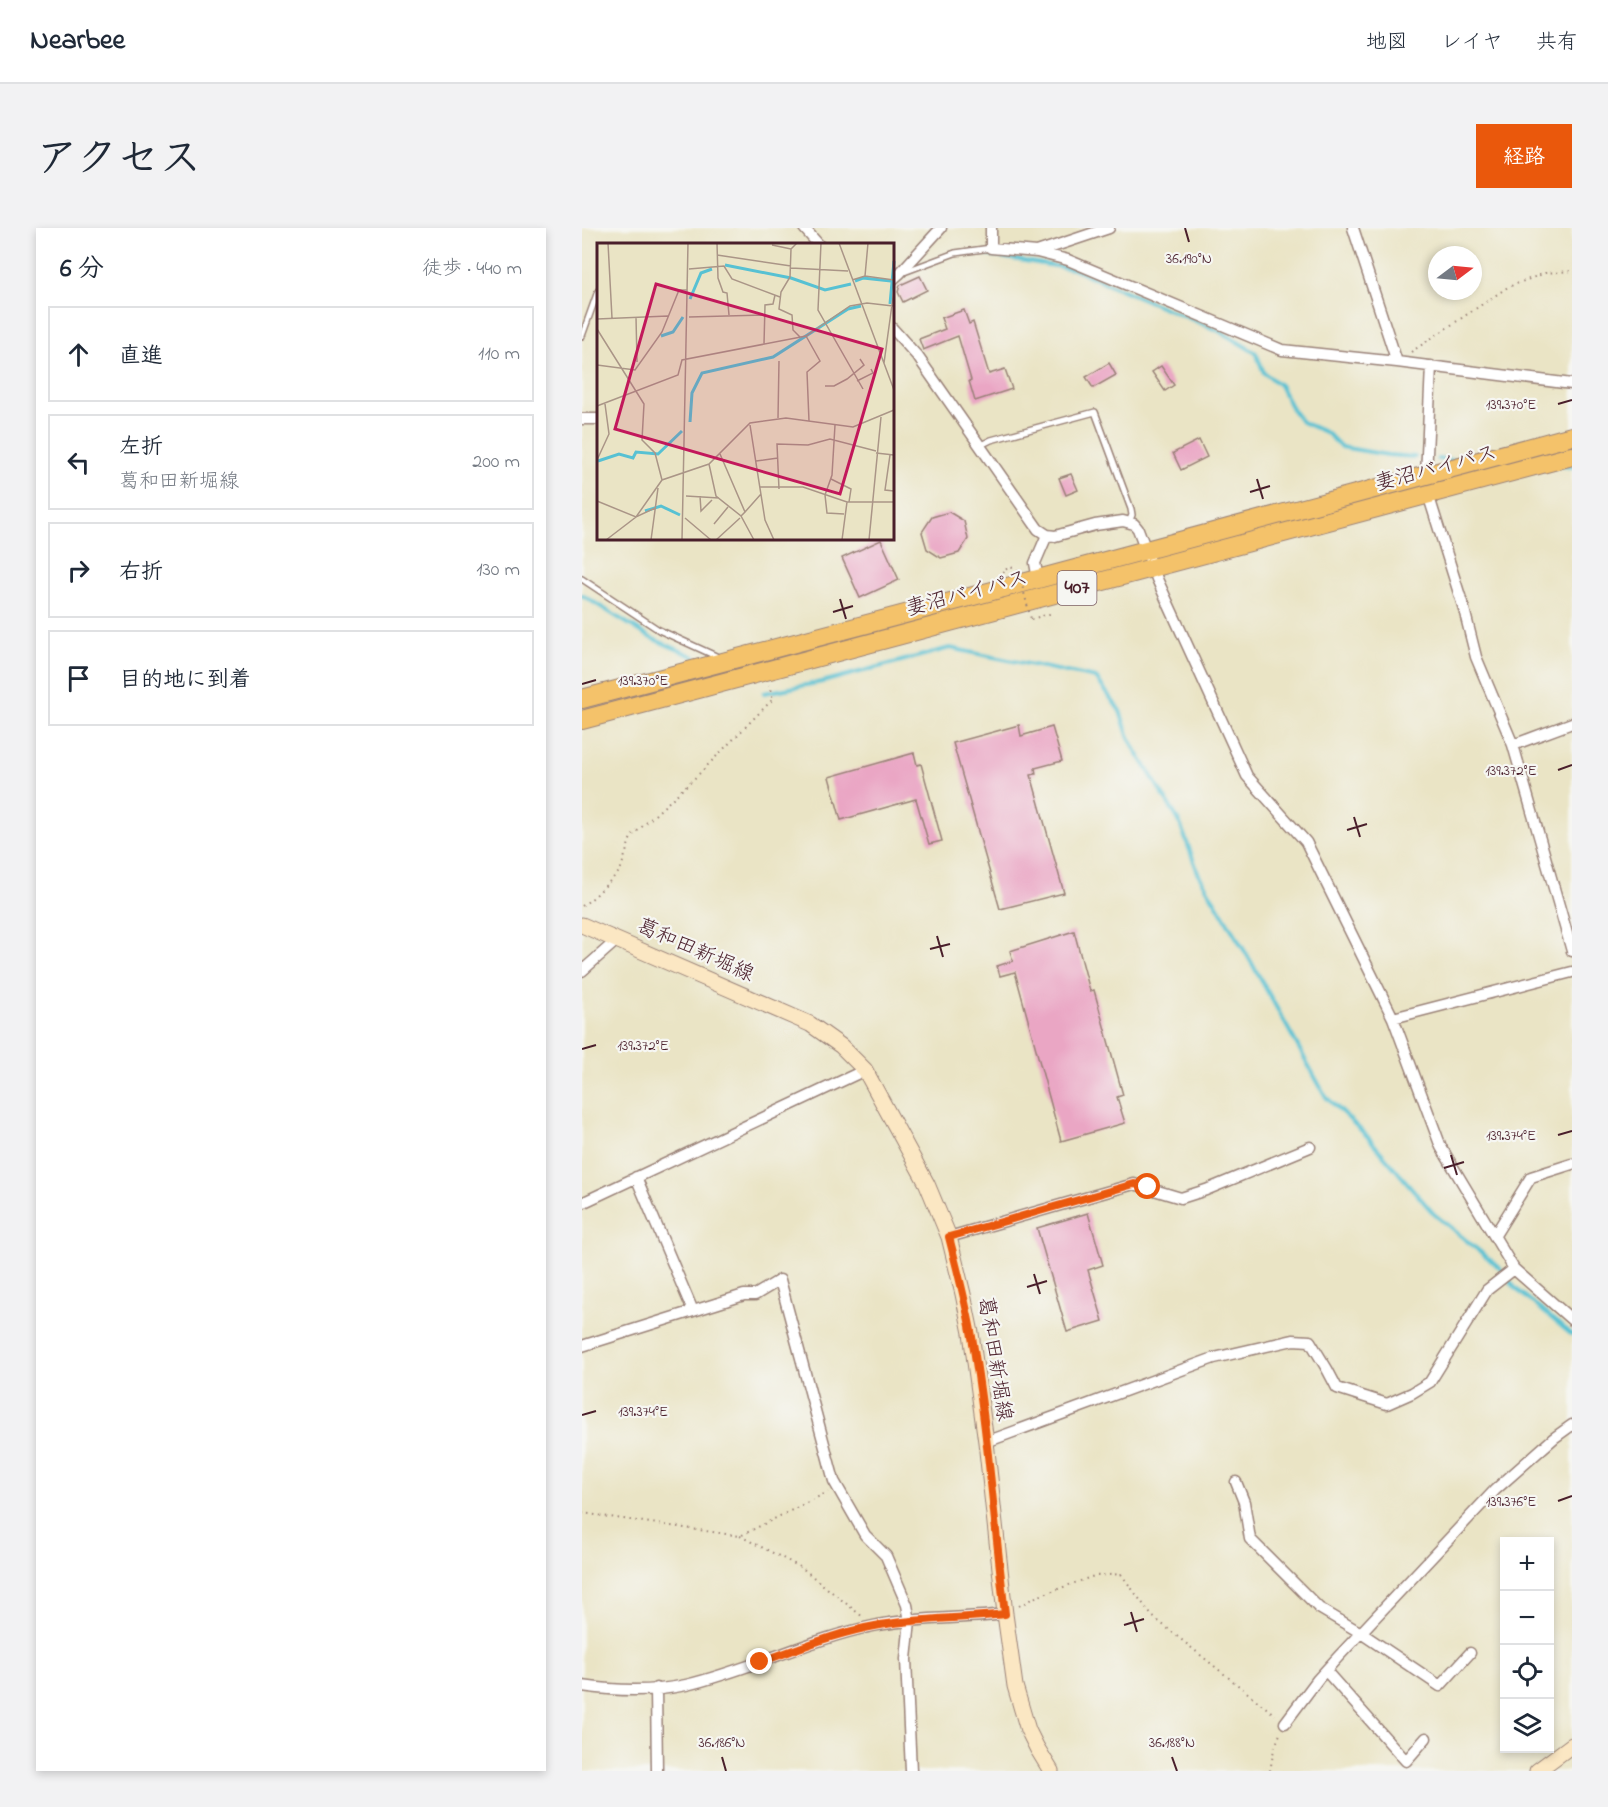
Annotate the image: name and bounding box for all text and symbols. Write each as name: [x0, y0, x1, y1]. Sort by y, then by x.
text: Nearbee: [30, 21, 125, 62]
text: 地図: [1366, 28, 1408, 58]
text: レイヤ: [1441, 28, 1503, 58]
text: 共有: [1536, 28, 1578, 58]
button: 経路: [1476, 124, 1572, 188]
text: アクセス: [36, 130, 201, 191]
inset map: [597, 243, 894, 540]
north arrow: [1428, 246, 1482, 300]
text: 36.190°N: [1166, 248, 1212, 270]
text: 6 分: [60, 251, 104, 289]
text: 徒歩 · 440 m: [422, 255, 522, 284]
icon: ahead: [62, 338, 95, 371]
text: 110 m: [478, 340, 520, 369]
text: 直進: [119, 341, 163, 373]
text: 139.370°E: [1486, 394, 1536, 416]
text: 左折: [119, 432, 163, 464]
street label: 妻沼バイパス: [1371, 438, 1501, 500]
icon: left: [62, 446, 95, 479]
text: 200 m: [472, 448, 520, 477]
text: 葛和田新堀線: [119, 468, 239, 497]
icon: right: [62, 554, 95, 587]
text: 130 m: [476, 556, 520, 585]
text: 右折: [119, 557, 163, 589]
street label: 妻沼バイパス: [902, 563, 1032, 625]
road number: 407: [1058, 571, 1096, 605]
icon: arrive: [62, 662, 95, 695]
text: 目的地に到着: [119, 665, 251, 697]
text: 139.370°E: [618, 670, 668, 692]
text: 139.372°E: [1485, 760, 1537, 782]
street label: 葛和田新堀線: [631, 912, 759, 990]
text: 139.372°E: [617, 1035, 669, 1057]
text: 139.374°E: [1486, 1125, 1536, 1147]
route start: [1134, 1173, 1160, 1199]
street label: 葛和田新堀線: [969, 1294, 1019, 1424]
text: 139.374°E: [618, 1401, 668, 1423]
text: 139.376°E: [1486, 1491, 1536, 1513]
map controls: [1500, 1537, 1554, 1753]
button: +: [1500, 1537, 1554, 1591]
button: −: [1500, 1591, 1554, 1645]
button: locate: [1500, 1645, 1554, 1699]
route end: [746, 1648, 772, 1674]
button: layers: [1500, 1699, 1554, 1753]
text: 36.186°N: [699, 1732, 746, 1754]
text: 36.188°N: [1149, 1732, 1195, 1754]

